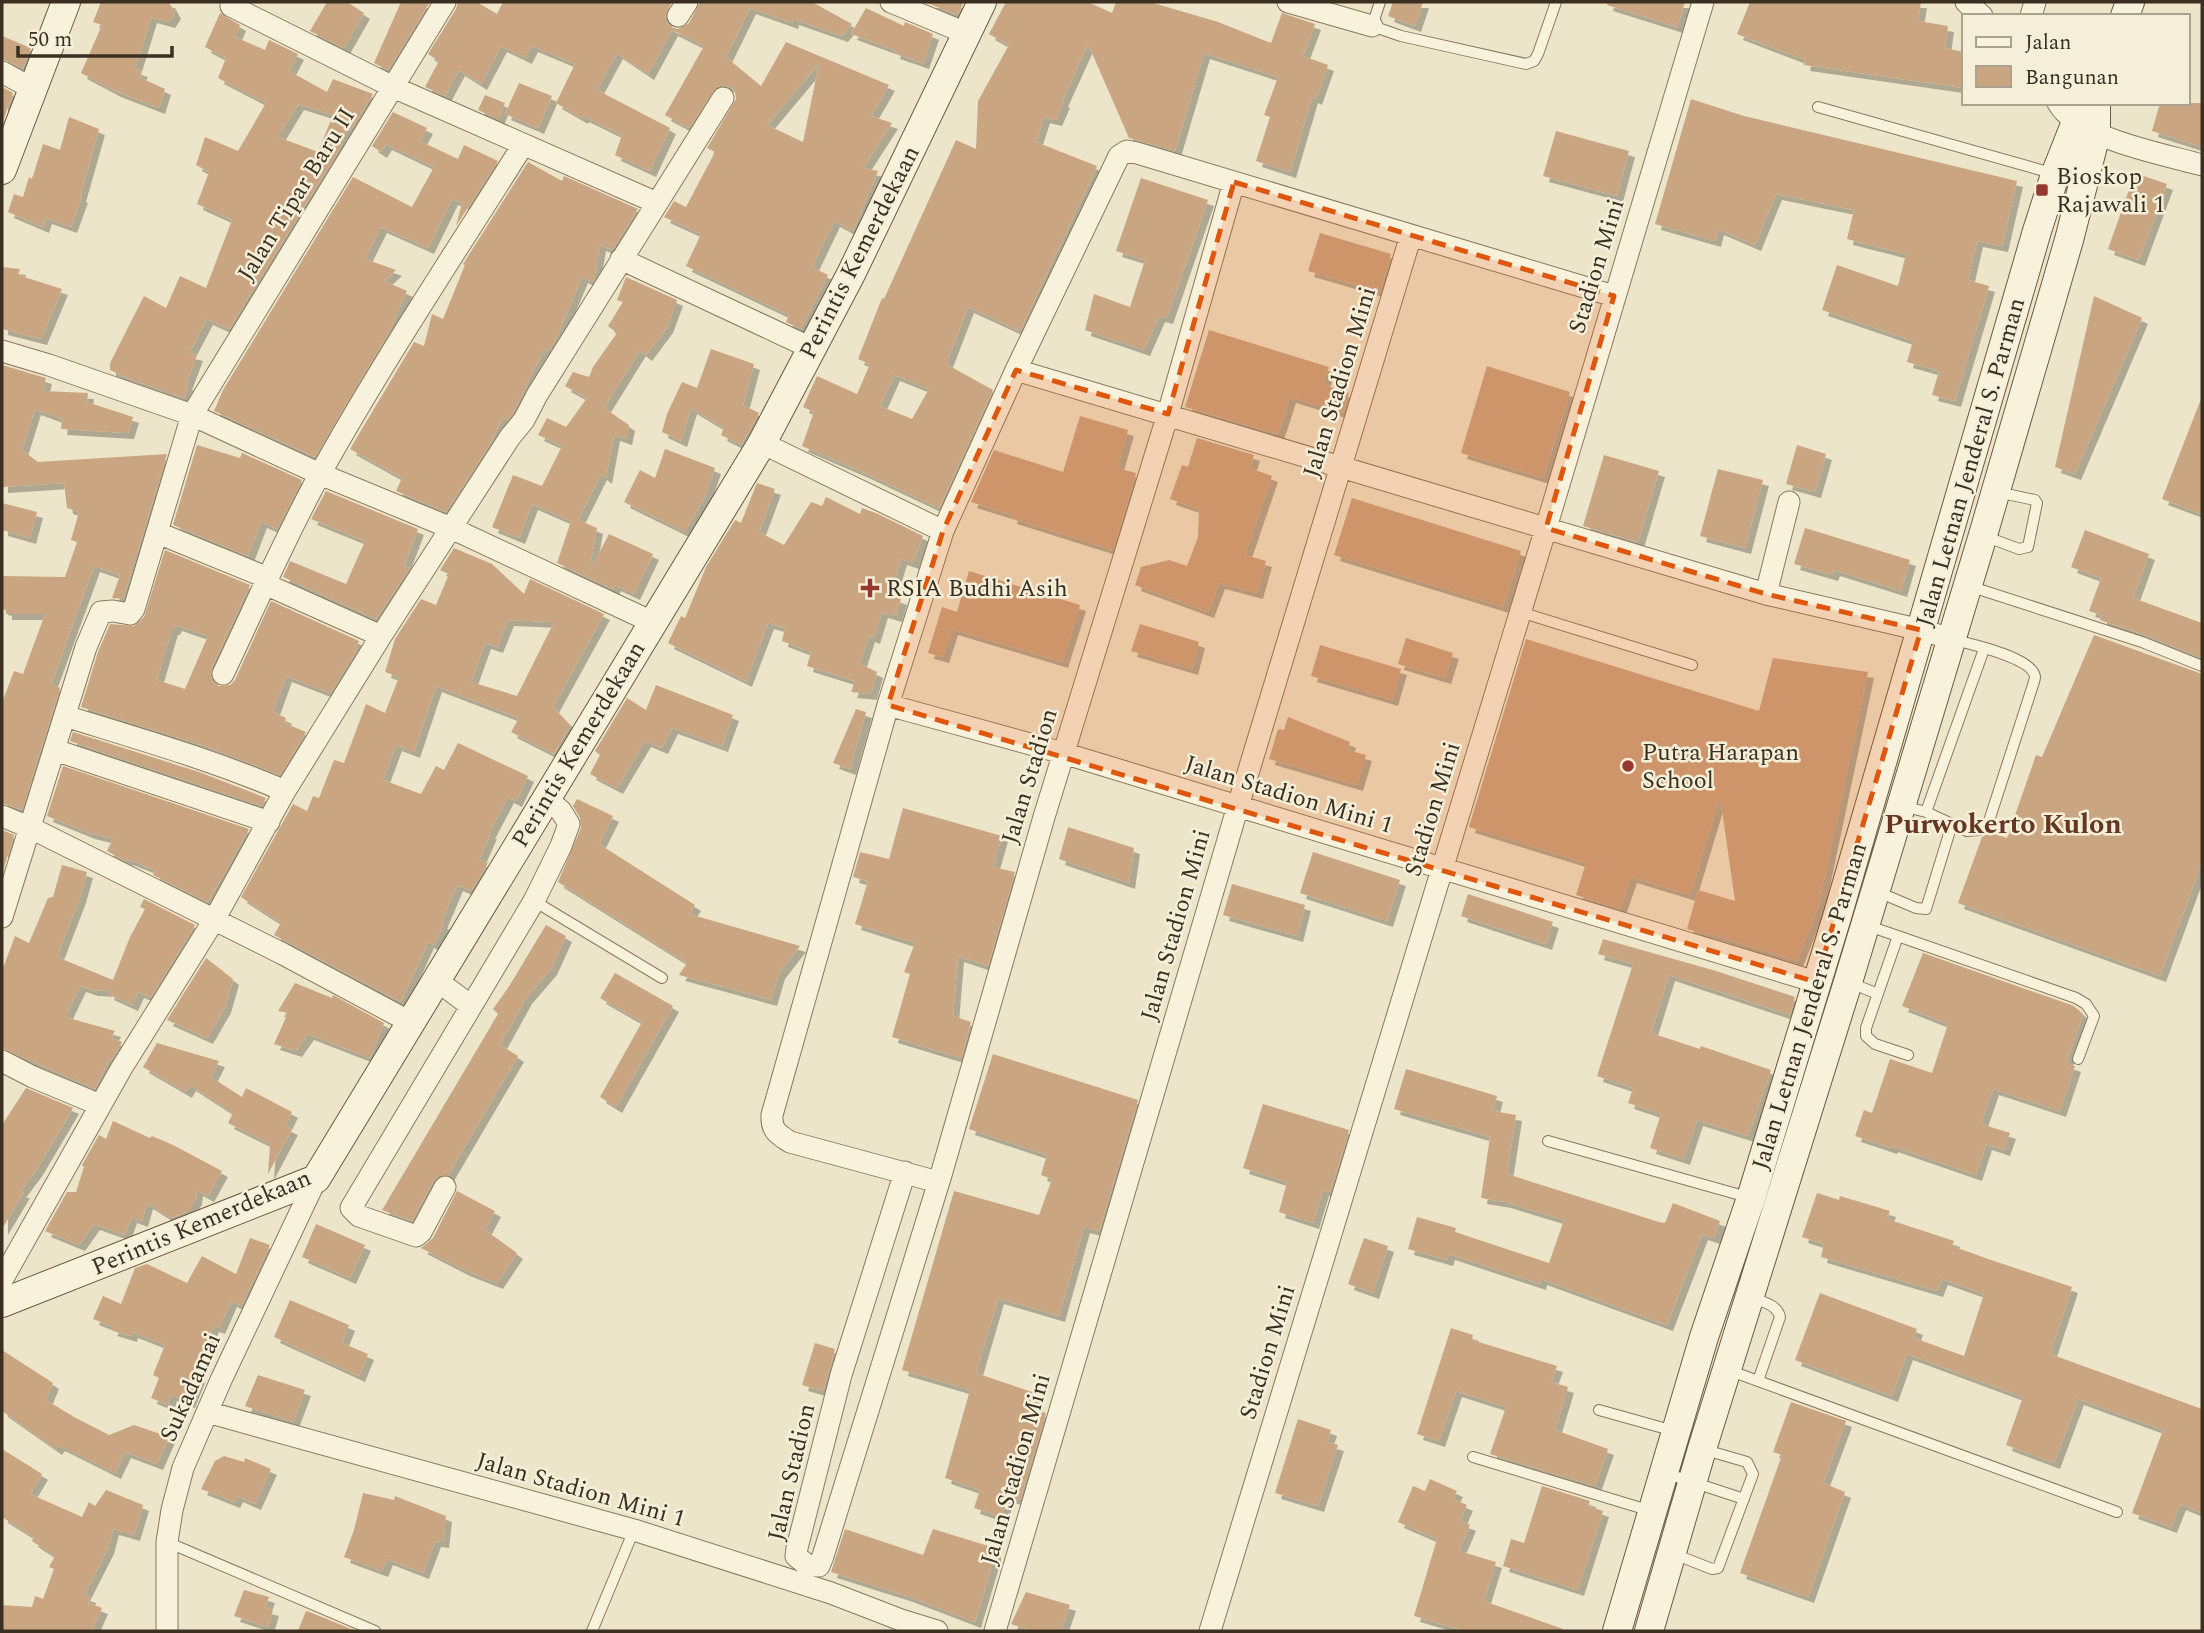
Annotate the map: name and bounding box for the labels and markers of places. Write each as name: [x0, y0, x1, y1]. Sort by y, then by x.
place label: Bioskop Rajawali 1: [2056, 159, 2165, 223]
marker: Bioskop Rajawali 1: [2034, 182, 2050, 198]
place label: RSIA Budhi Asih: [886, 571, 1068, 607]
marker: RSIA Budhi Asih: [860, 578, 880, 598]
place label: Putra Harapan School: [1642, 735, 1799, 799]
marker: Putra Harapan School: [1620, 758, 1636, 774]

